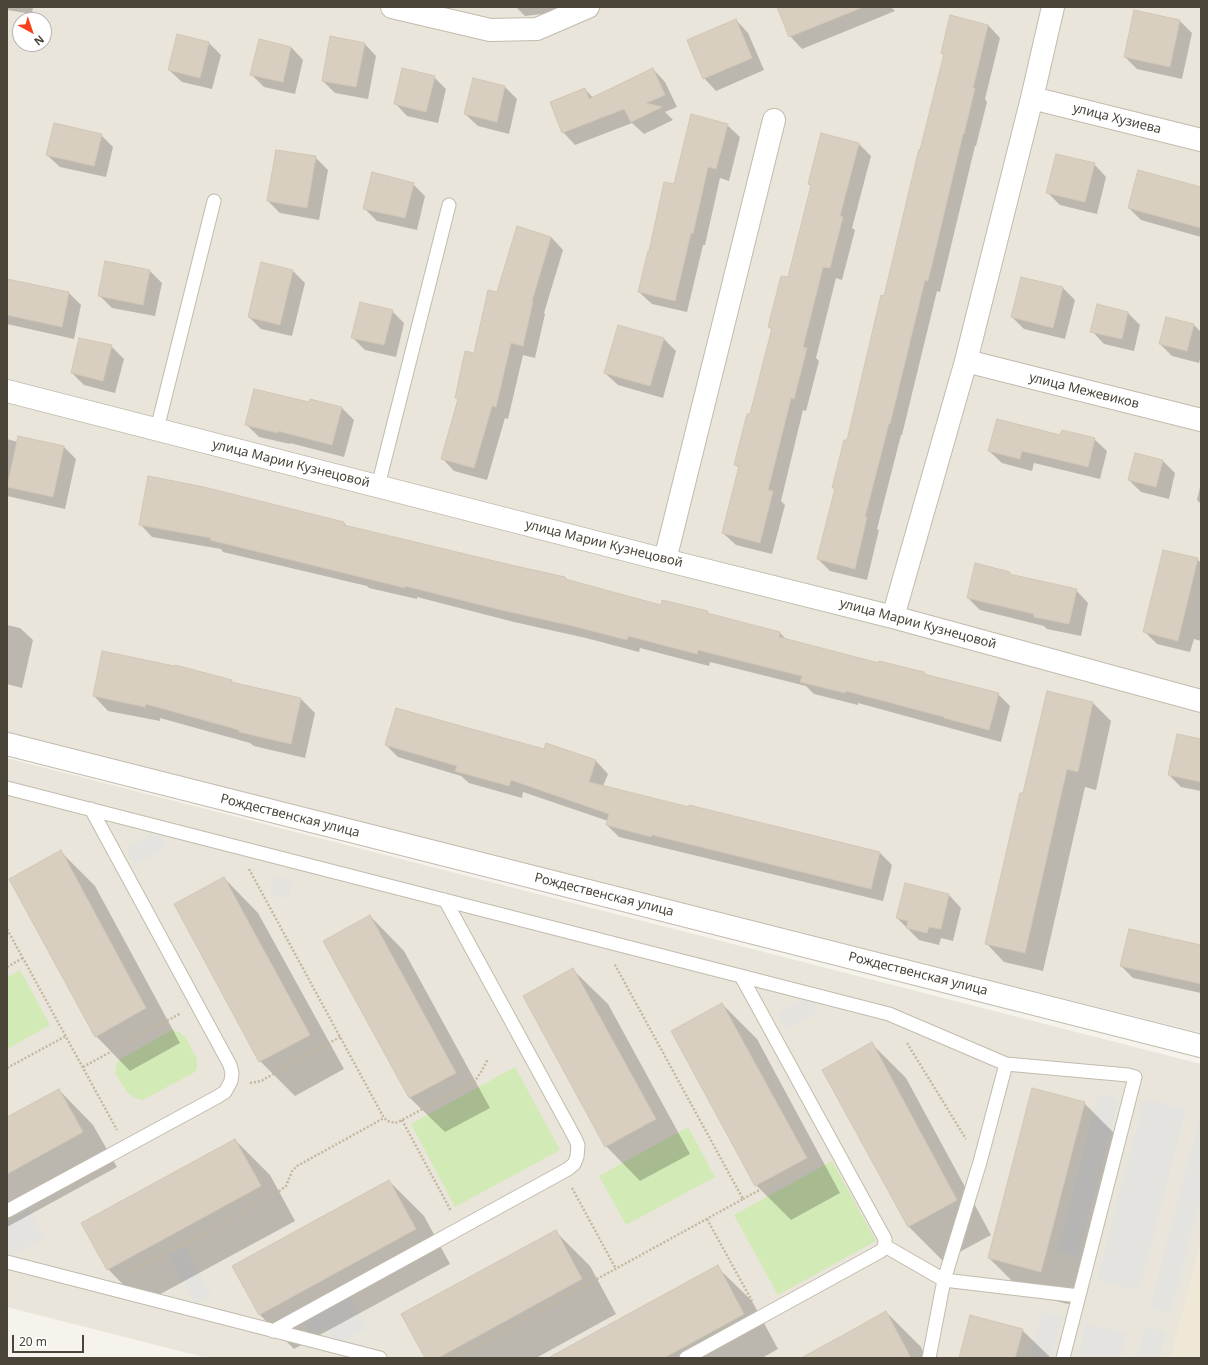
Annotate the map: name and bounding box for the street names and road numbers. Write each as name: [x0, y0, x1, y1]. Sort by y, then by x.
street label: улица Хузиева: [1071, 100, 1163, 138]
street label: улица Межевиков: [1027, 370, 1141, 412]
street label: улица Марии Кузнецовой: [211, 437, 371, 491]
street label: улица Марии Кузнецовой: [524, 517, 684, 571]
street label: улица Марии Кузнецовой: [838, 596, 998, 652]
street label: Рождественская улица: [219, 791, 361, 841]
street label: Рождественская улица: [533, 870, 675, 920]
street label: Рождественская улица: [847, 949, 989, 999]

